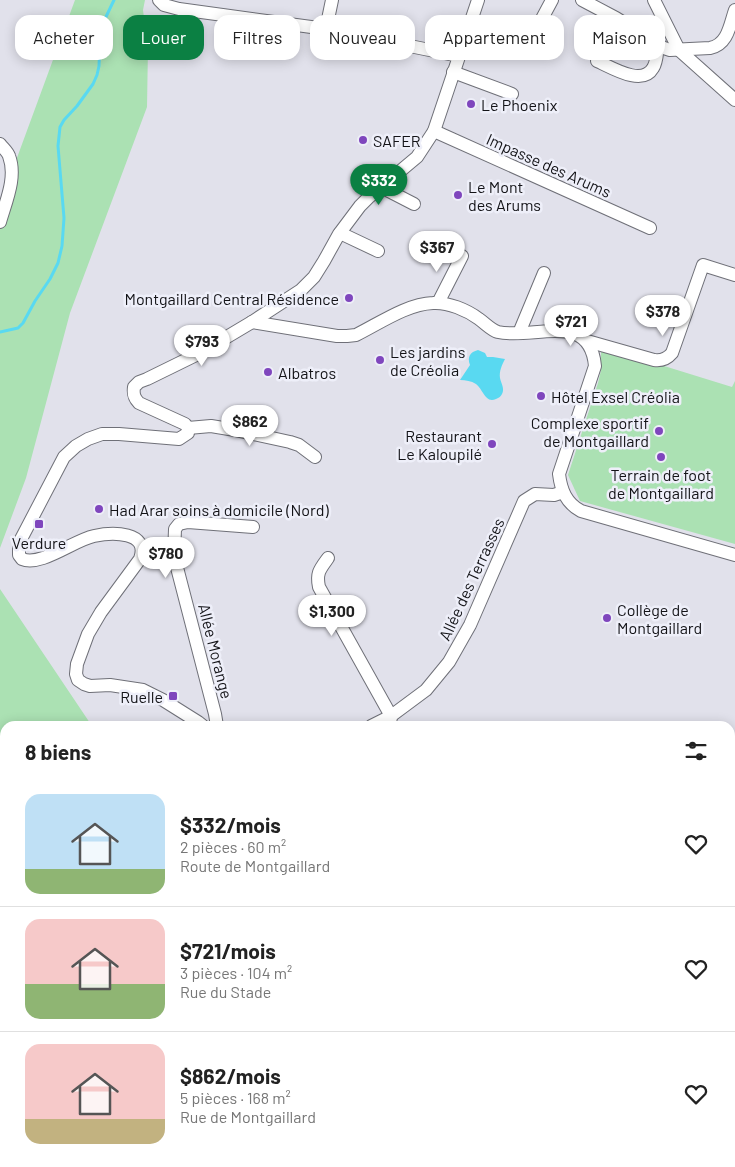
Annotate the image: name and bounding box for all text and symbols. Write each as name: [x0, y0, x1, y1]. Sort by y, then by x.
chip: Acheter: [15, 15, 113, 60]
chip: Louer: [123, 15, 204, 60]
chip: Filtres: [214, 15, 300, 60]
chip: Nouveau: [310, 15, 415, 60]
chip: Appartement: [425, 15, 564, 60]
chip: Maison: [574, 15, 665, 60]
place label: Le Phoenix: [481, 95, 558, 114]
marker: Le Phoenix: [465, 98, 477, 110]
street label: Impasse des Arums: [484, 129, 614, 201]
place label: SAFER: [373, 131, 421, 150]
marker: SAFER: [357, 134, 369, 146]
pin: $332: [349, 164, 409, 206]
text: $332: [361, 170, 397, 189]
place label: Le Mont des Arums: [468, 177, 541, 214]
marker: Le Mont des Arums: [452, 189, 464, 201]
pin: $367: [407, 230, 467, 273]
text: $367: [420, 237, 454, 256]
place label: Montgaillard Central Résidence: [124, 289, 339, 308]
marker: Montgaillard Central Résidence: [343, 292, 355, 304]
pin: $378: [633, 294, 693, 337]
text: $378: [646, 301, 680, 320]
pin: $721: [541, 304, 601, 347]
text: $721: [555, 311, 587, 330]
pin: $793: [172, 324, 232, 367]
text: $793: [185, 331, 219, 350]
place label: Les jardins de Créolia: [390, 342, 465, 379]
marker: Les jardins de Créolia: [374, 354, 386, 366]
place label: Albatros: [278, 363, 336, 382]
marker: Albatros: [262, 366, 274, 378]
place label: Hôtel Exsel Créolia: [551, 387, 680, 406]
marker: Hôtel Exsel Créolia: [535, 390, 547, 402]
pin: $862: [220, 404, 280, 447]
text: $862: [232, 411, 268, 430]
place label: Complexe sportif de Montgaillard: [531, 413, 649, 450]
marker: Complexe sportif de Montgaillard: [653, 425, 665, 437]
place label: Restaurant Le Kaloupilé: [397, 426, 482, 463]
marker: Restaurant Le Kaloupilé: [486, 438, 498, 450]
marker: Terrain de foot de Montgaillard: [655, 451, 667, 463]
place label: Terrain de foot de Montgaillard: [608, 465, 714, 502]
place label: Had Arar soins à domicile (Nord): [109, 500, 329, 519]
marker: Had Arar soins à domicile (Nord): [93, 503, 105, 515]
street label: Allée des Terrasses: [434, 515, 508, 643]
marker: Verdure: [33, 518, 45, 530]
place label: Verdure: [12, 533, 66, 552]
pin: $780: [136, 536, 196, 579]
text: $780: [149, 543, 183, 562]
pin: $1,300: [291, 594, 373, 637]
place label: Collège de Montgaillard: [617, 600, 702, 637]
text: $1,300: [309, 601, 355, 620]
street label: Allée Morange: [195, 602, 237, 700]
marker: Collège de Montgaillard: [601, 612, 613, 624]
place label: Ruelle: [120, 687, 163, 706]
marker: Ruelle: [167, 690, 179, 702]
icon: filters: [682, 737, 710, 765]
text: 8 biens: [25, 739, 91, 764]
text: $332/mois: [180, 812, 281, 837]
icon: home: [65, 814, 125, 874]
icon: heart: [682, 830, 710, 858]
text: 2 pièces · 60 m²: [180, 837, 286, 856]
text: Route de Montgaillard: [180, 856, 330, 875]
text: $721/mois: [180, 938, 276, 963]
icon: home: [65, 939, 125, 999]
icon: heart: [682, 955, 710, 983]
text: 3 pièces · 104 m²: [180, 963, 292, 982]
text: Rue du Stade: [180, 982, 271, 1001]
text: $862/mois: [180, 1063, 281, 1088]
icon: home: [65, 1064, 125, 1124]
icon: heart: [682, 1080, 710, 1108]
text: 5 pièces · 168 m²: [180, 1088, 291, 1107]
text: Rue de Montgaillard: [180, 1107, 316, 1126]

